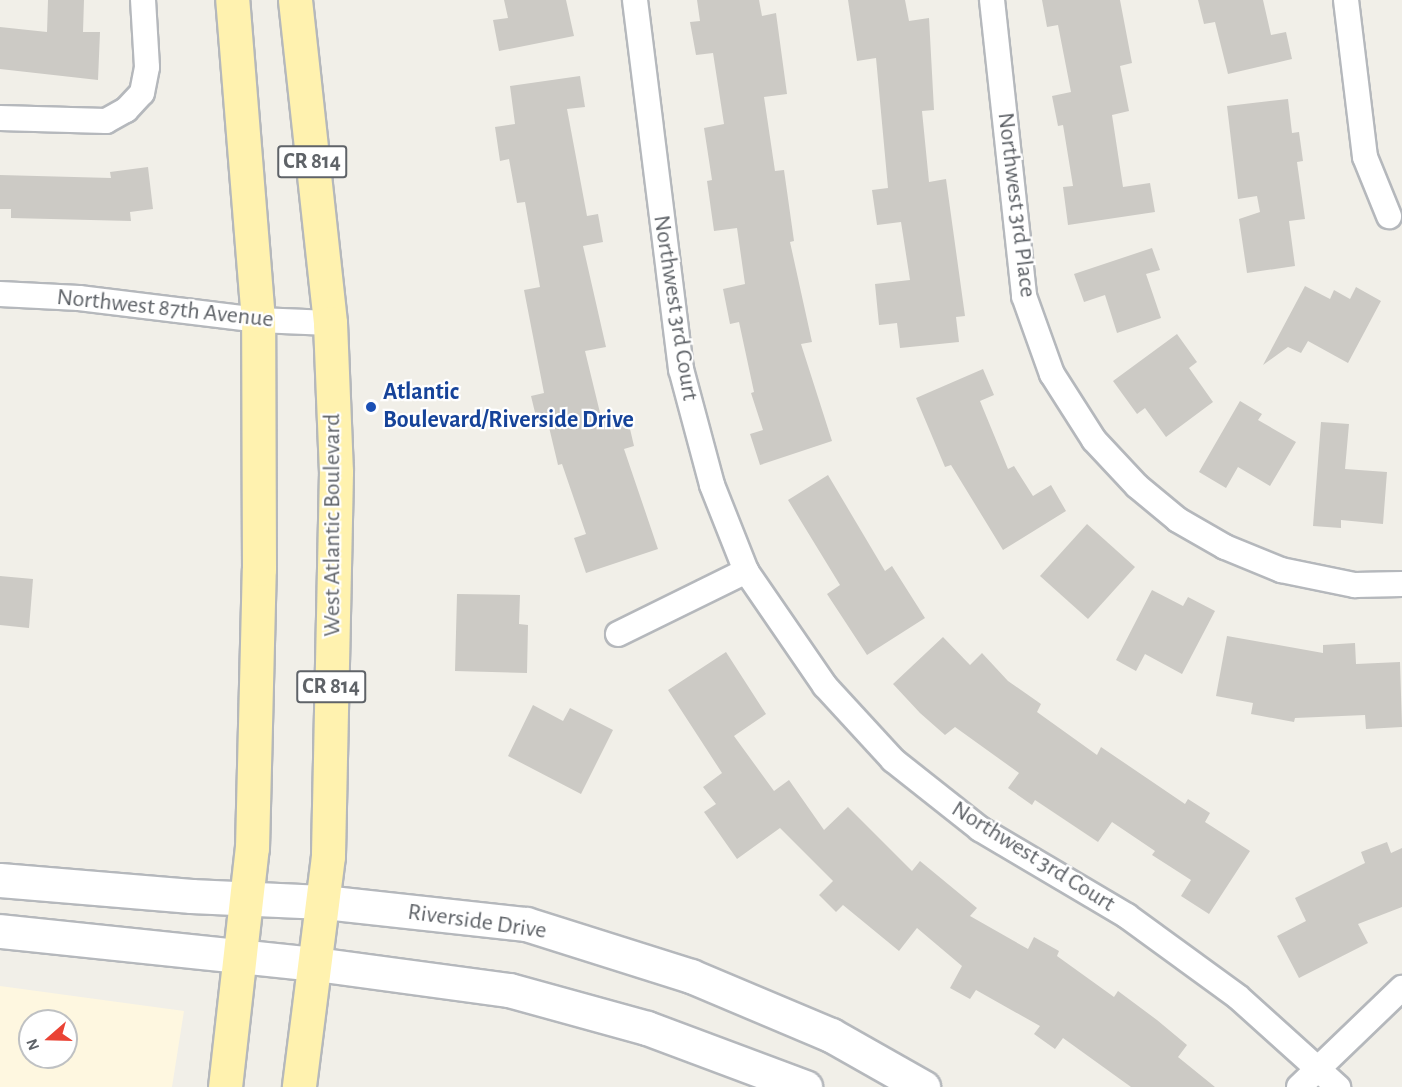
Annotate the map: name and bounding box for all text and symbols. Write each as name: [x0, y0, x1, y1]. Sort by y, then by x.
street label: Northwest 3rd Place: [990, 111, 1042, 299]
road number: CR 814: [276, 143, 348, 181]
street label: Northwest 3rd Court: [646, 213, 704, 403]
street label: Northwest 87th Avenue: [55, 283, 275, 335]
place label: Atlantic Boulevard/Riverside Drive: [383, 379, 634, 435]
marker: Atlantic Boulevard/Riverside Drive: [364, 400, 378, 414]
street label: West Atlantic Boulevard: [319, 413, 347, 637]
road number: CR 814: [295, 668, 367, 706]
street label: Northwest 3rd Court: [946, 795, 1120, 919]
street label: Riverside Drive: [406, 898, 548, 946]
north arrow: [18, 1009, 78, 1069]
text: N: [24, 1037, 42, 1052]

